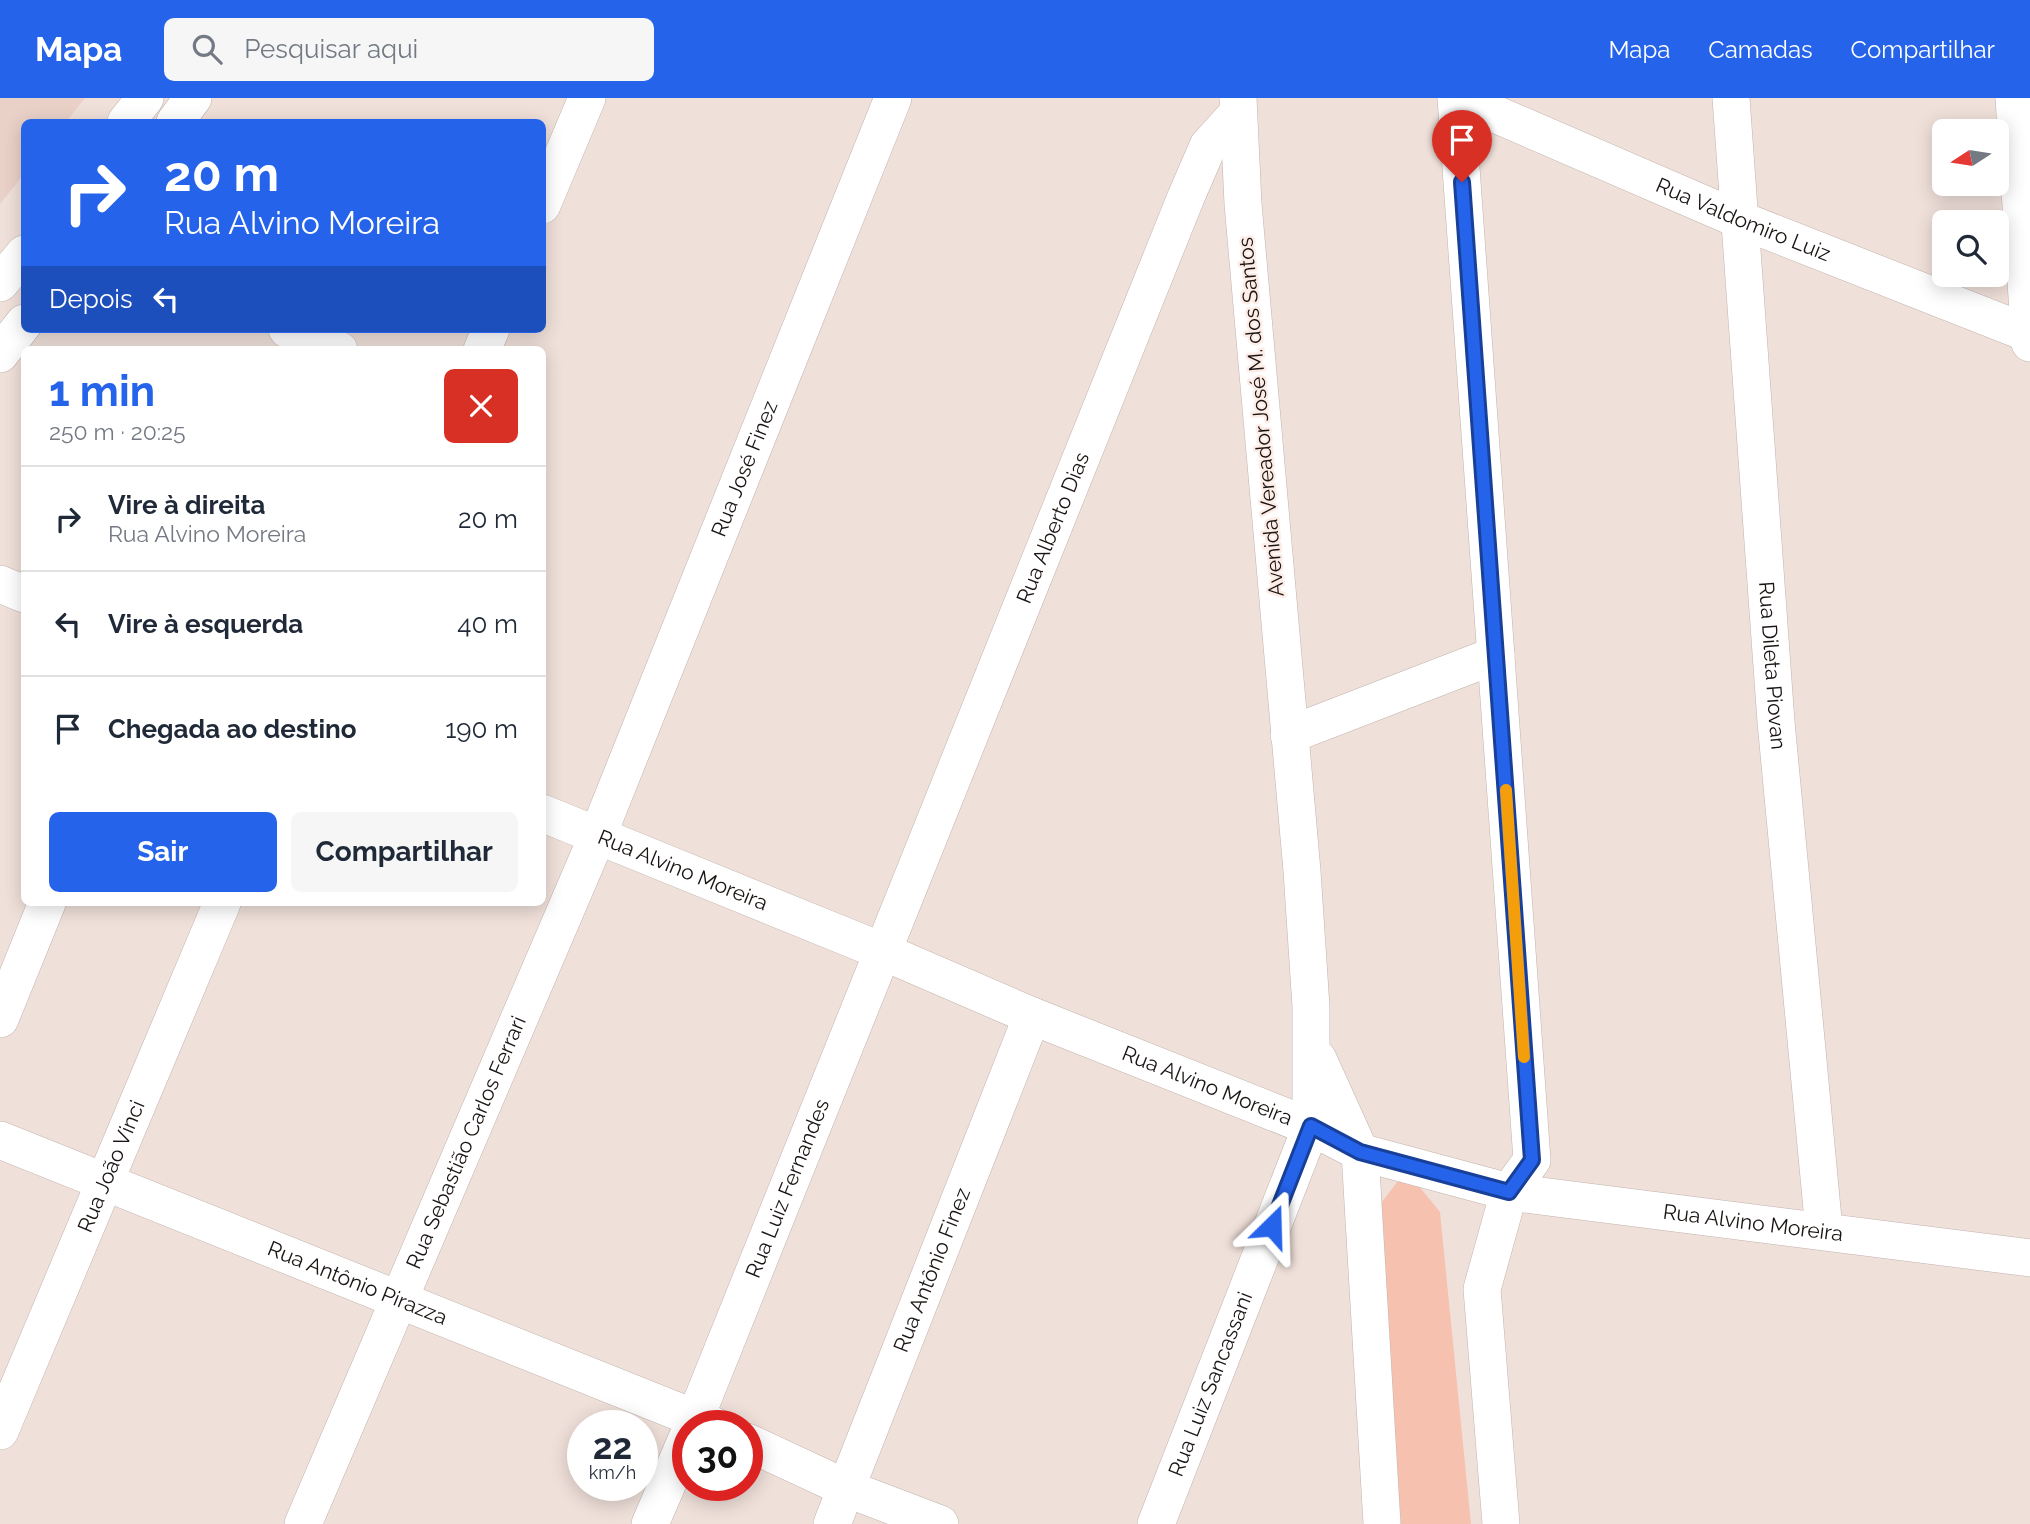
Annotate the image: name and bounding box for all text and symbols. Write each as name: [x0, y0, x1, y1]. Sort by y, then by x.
search box: [164, 18, 654, 81]
text: Mapa: [35, 30, 122, 69]
icon: search: [188, 30, 226, 68]
text: Pesquisar aqui: [244, 34, 418, 64]
text: Mapa: [1608, 35, 1670, 64]
text: Camadas: [1708, 35, 1813, 64]
text: Compartilhar: [1851, 35, 1995, 64]
pin: [1432, 110, 1492, 182]
north arrow: [1932, 119, 2009, 196]
map controls: [1932, 119, 2009, 287]
icon: arrive: [1443, 121, 1481, 159]
text: 20 m: [164, 145, 279, 202]
icon: right: [49, 147, 140, 238]
street label: Rua Valdomiro Luiz: [1652, 172, 1834, 266]
text: Rua Alvino Moreira: [164, 204, 440, 241]
button: search: [1932, 210, 2009, 287]
street label: Avenida Vereador José M. dos Santos: [1232, 236, 1289, 598]
icon: left: [147, 280, 185, 318]
text: Depois: [49, 284, 133, 314]
text: 1 min: [49, 367, 155, 416]
button: close: [444, 369, 518, 443]
street label: Rua José Finez: [706, 397, 782, 540]
text: 250 m · 20:25: [49, 418, 186, 445]
street label: Rua Alberto Dias: [1011, 448, 1094, 607]
text: Vire à direita: [108, 490, 265, 520]
icon: right: [49, 500, 87, 538]
text: 20 m: [458, 504, 518, 534]
text: Rua Alvino Moreira: [108, 520, 306, 547]
street label: Rua Dileta Piovan: [1754, 580, 1792, 751]
icon: left: [49, 605, 87, 643]
text: Vire à esquerda: [108, 609, 303, 639]
text: 40 m: [457, 609, 518, 639]
icon: arrive: [49, 710, 87, 748]
text: Chegada ao destino: [108, 714, 357, 744]
text: 190 m: [445, 714, 518, 744]
button: Sair: [49, 812, 277, 892]
button: Compartilhar: [291, 812, 518, 892]
street label: Rua Alvino Moreira: [594, 824, 772, 915]
street label: Rua Sebastião Carlos Ferrari: [401, 1012, 531, 1272]
street label: Rua Alvino Moreira: [1119, 1040, 1296, 1130]
street label: Rua Luiz Fernandes: [740, 1095, 834, 1281]
street label: Rua João Vinci: [72, 1097, 150, 1236]
street label: Rua Antônio Finez: [888, 1184, 975, 1355]
position arrow: [1235, 1189, 1309, 1263]
street label: Rua Alvino Moreira: [1662, 1199, 1845, 1246]
street label: Rua Antônio Pirazza: [264, 1236, 451, 1330]
street label: Rua Luiz Sancassani: [1163, 1288, 1257, 1480]
speed limit sign: 30: [672, 1410, 763, 1501]
text: 22: [593, 1426, 632, 1467]
text: km/h: [589, 1462, 636, 1483]

